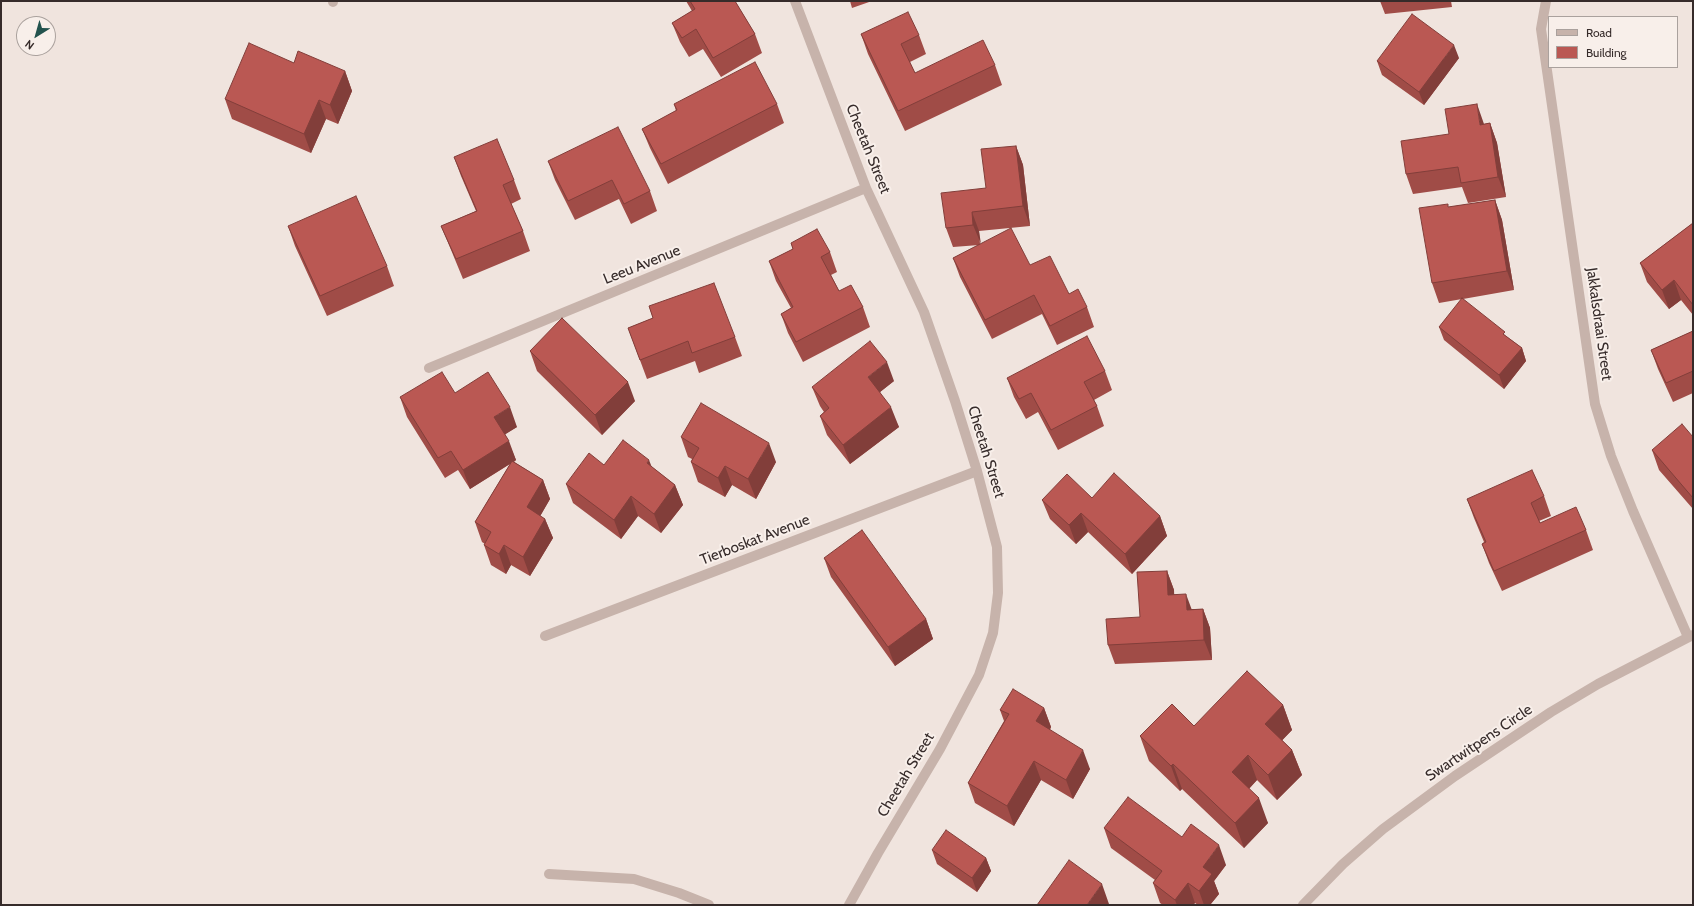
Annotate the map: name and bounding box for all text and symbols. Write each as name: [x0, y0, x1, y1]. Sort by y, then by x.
north arrow: [16, 16, 56, 56]
legend: [1548, 16, 1678, 68]
text: Road: [1586, 25, 1612, 40]
text: N: [22, 37, 37, 53]
text: Building: [1586, 45, 1627, 60]
street label: Cheetah Street: [842, 102, 894, 196]
street label: Leeu Avenue: [601, 241, 683, 289]
street label: Jakkalsdraai Street: [1582, 266, 1616, 382]
street label: Cheetah Street: [963, 404, 1009, 500]
street label: Tierboskat Avenue: [698, 511, 812, 569]
street label: Swartwitpens Circle: [1422, 701, 1536, 785]
street label: Cheetah Street: [874, 730, 938, 820]

